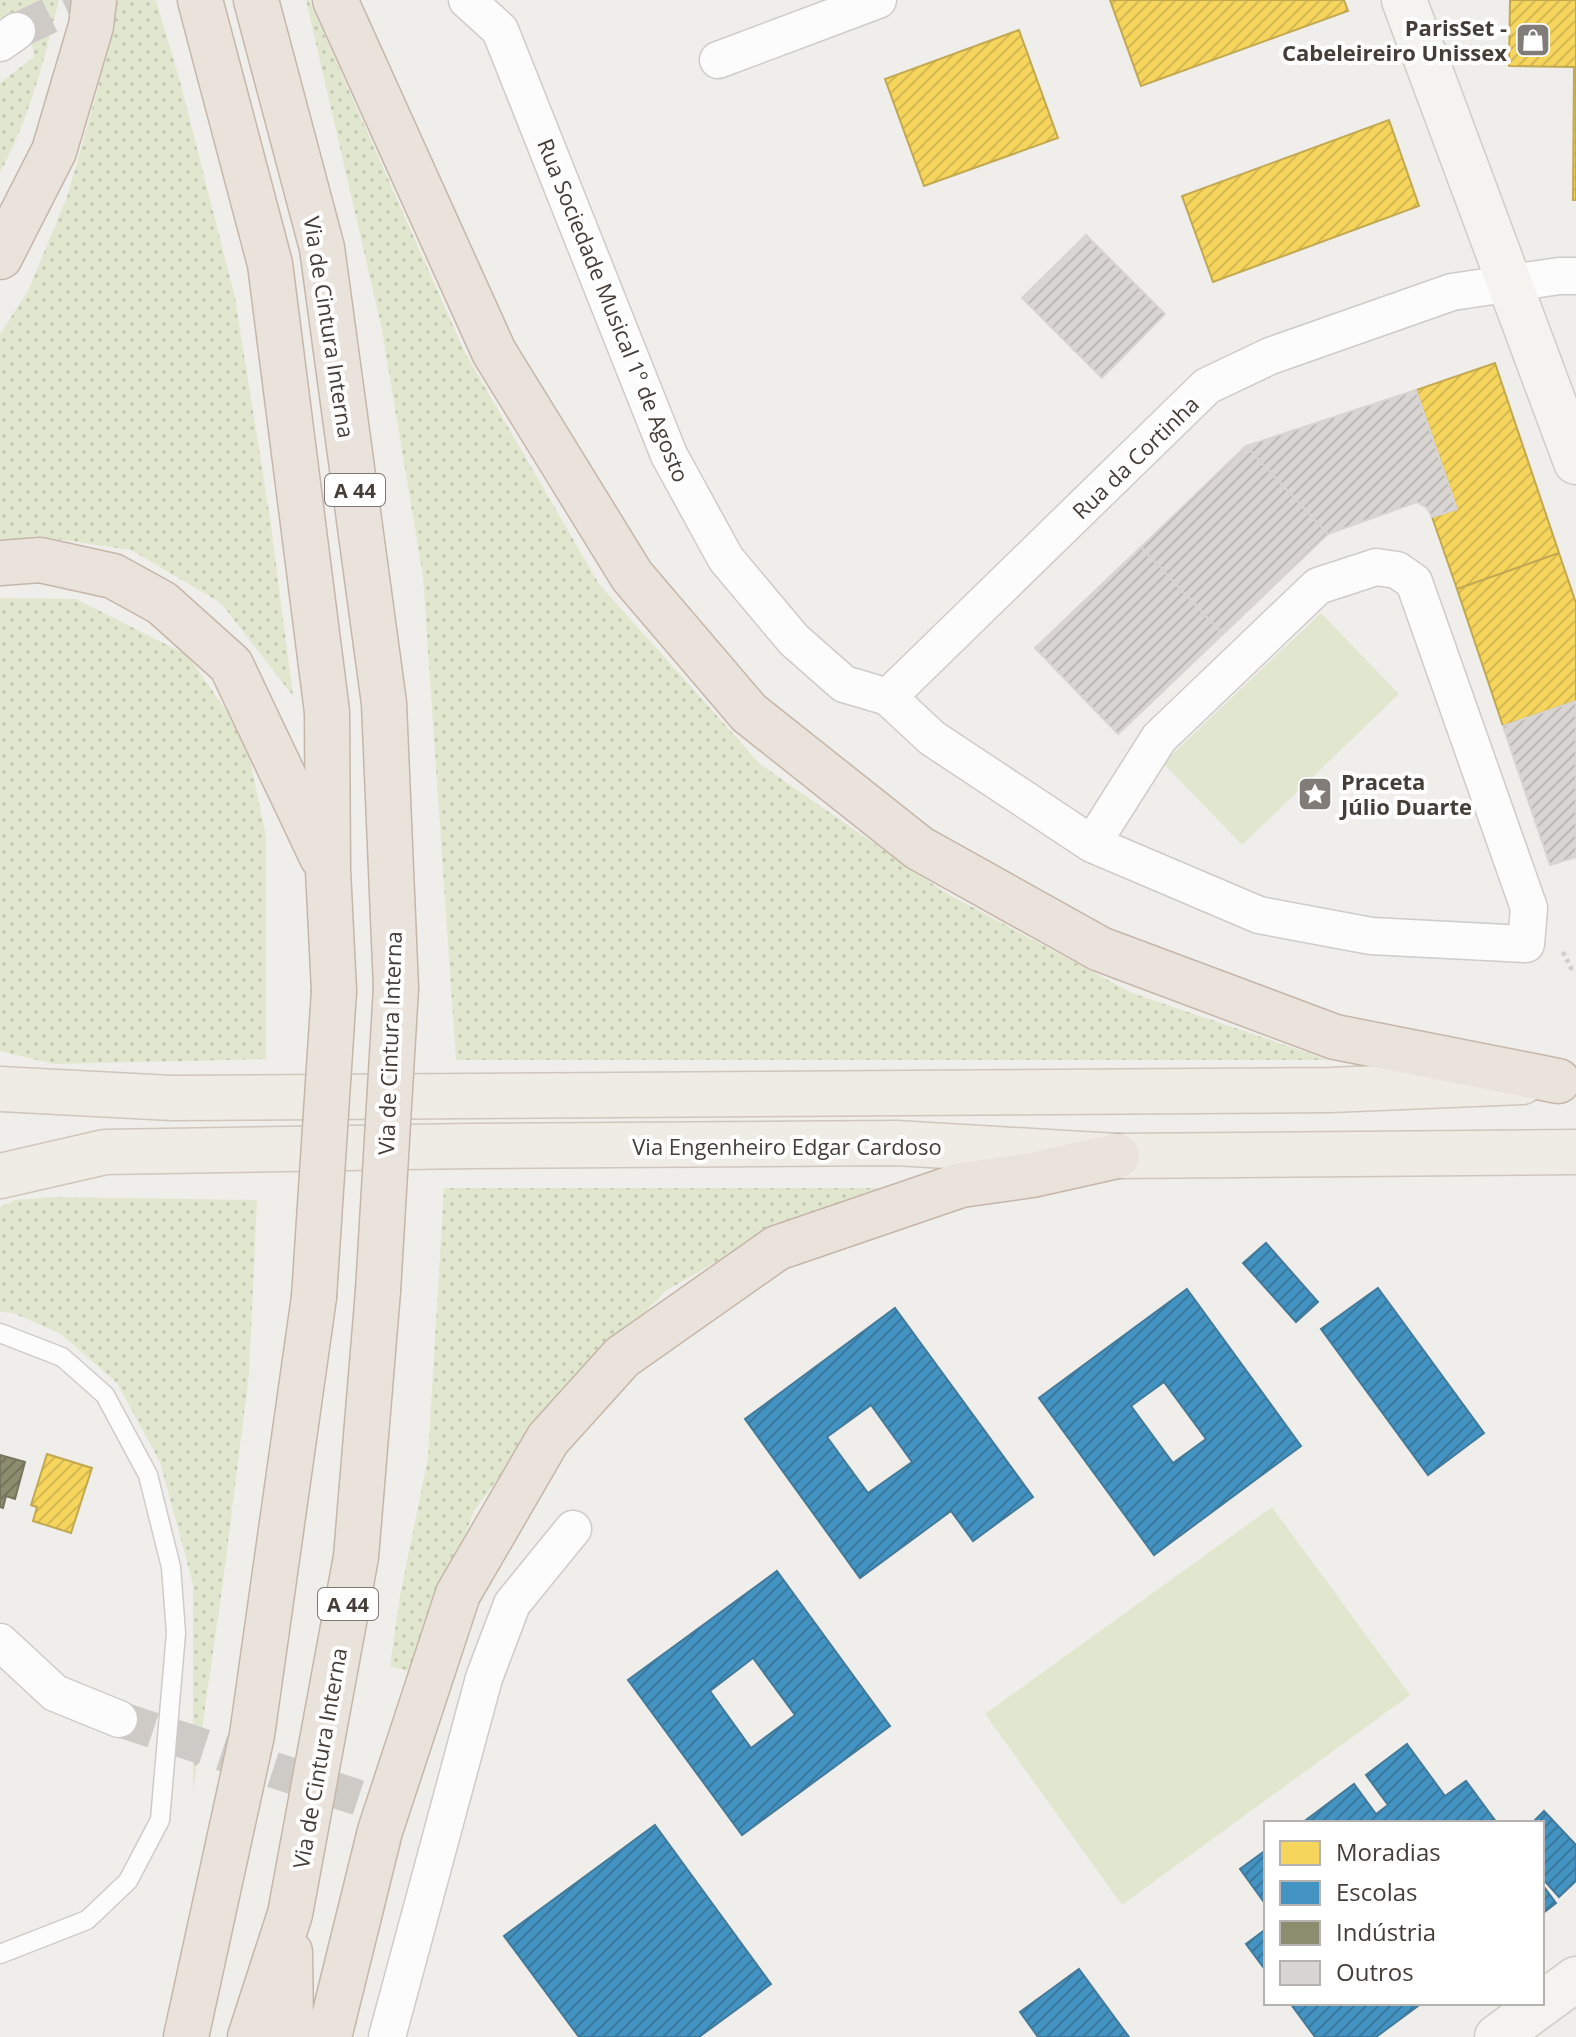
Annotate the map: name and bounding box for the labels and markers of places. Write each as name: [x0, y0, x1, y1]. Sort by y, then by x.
place label: ParisSet - Cabeleireiro Unissex: [1282, 12, 1507, 67]
shop icon: ParisSet - Cabeleireiro Unissex: [1514, 21, 1552, 59]
place label: Praceta Júlio Duarte: [1339, 766, 1472, 821]
place icon: Praceta Júlio Duarte: [1296, 775, 1334, 813]

